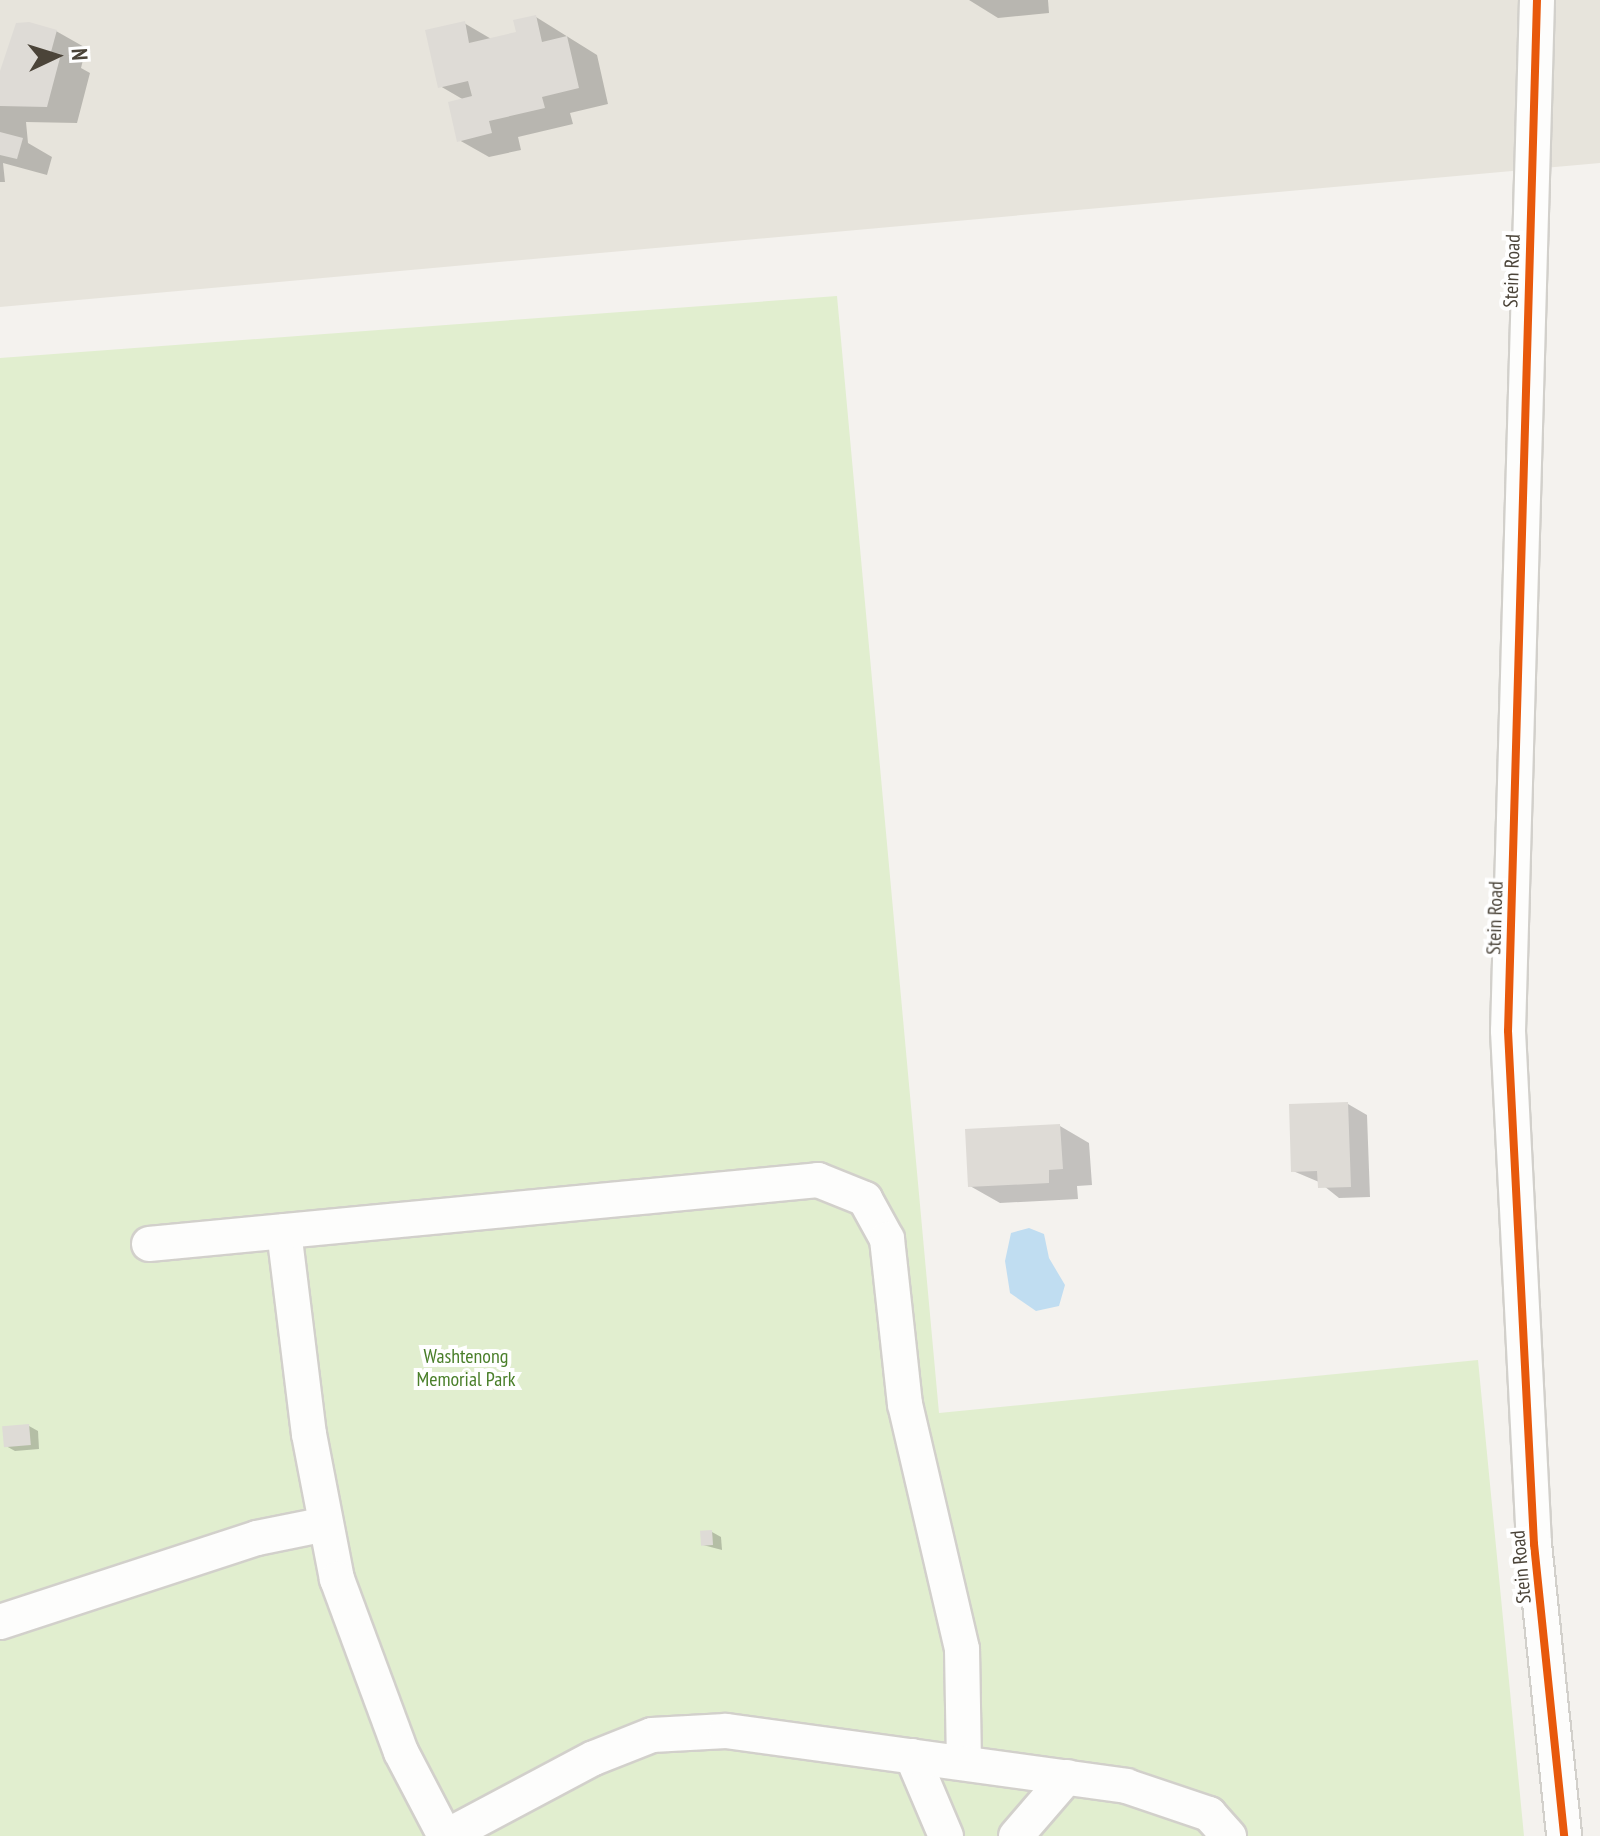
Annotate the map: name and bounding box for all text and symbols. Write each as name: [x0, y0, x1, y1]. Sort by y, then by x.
north arrow: [16, 16, 96, 96]
text: N: [66, 47, 94, 61]
street label: Stein Road: [1499, 234, 1525, 308]
street label: Stein Road: [1482, 881, 1508, 955]
park label: Washtenong Memorial Park: [416, 1344, 516, 1391]
street label: Stein Road: [1506, 1529, 1536, 1605]

